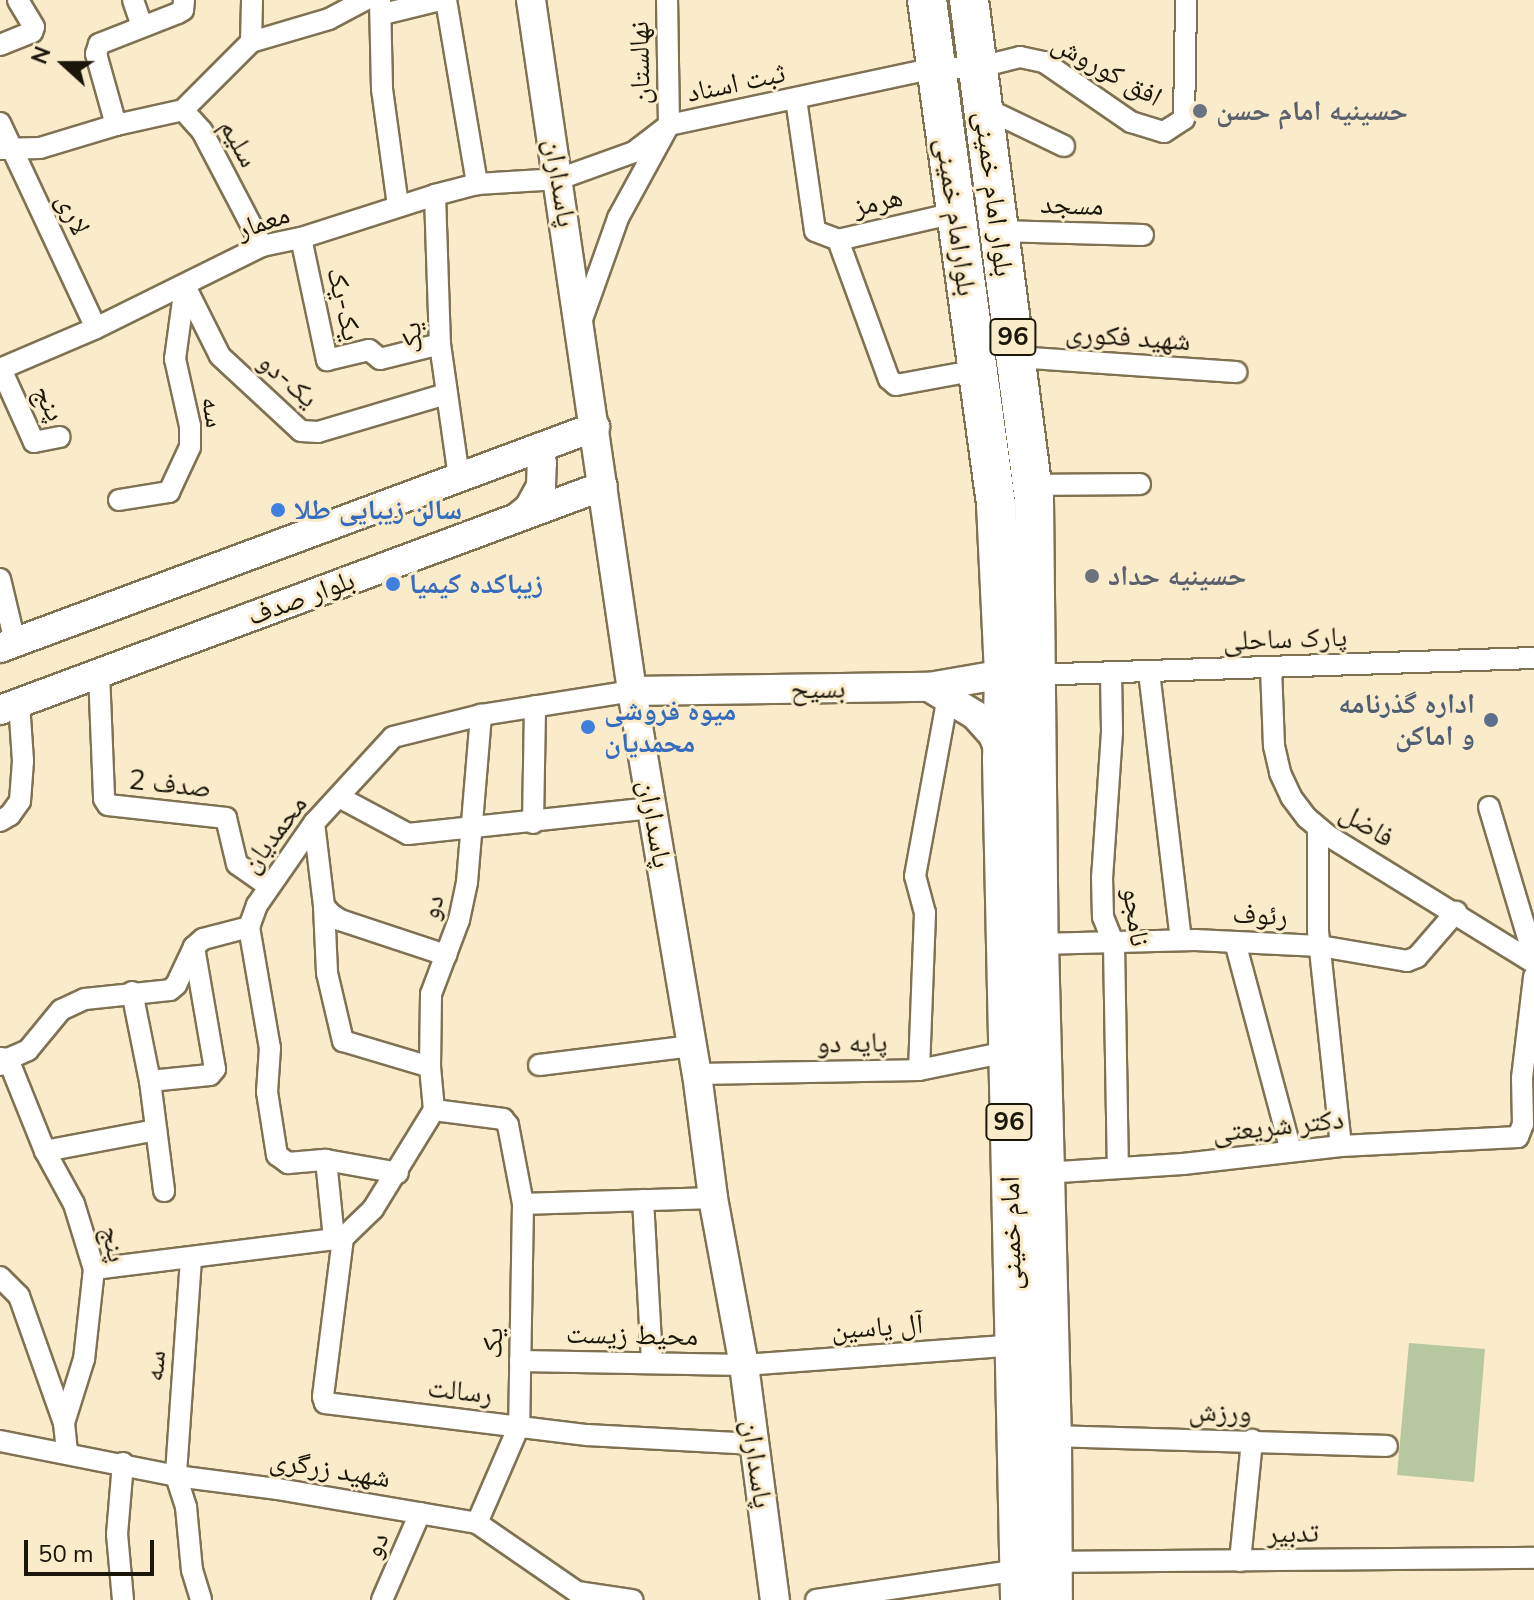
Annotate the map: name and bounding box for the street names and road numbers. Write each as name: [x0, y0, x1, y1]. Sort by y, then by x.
street label: نهالستان: [622, 21, 658, 105]
street label: افق کوروش: [1046, 26, 1168, 114]
street label: ثبت اسناد: [684, 56, 788, 110]
street label: بلوار امام خمینی: [967, 109, 1021, 279]
street label: سلیم: [212, 113, 266, 173]
street label: پاسداران: [536, 136, 584, 230]
street label: بلوارامام خمینی: [928, 136, 984, 298]
street label: هرمز: [850, 180, 906, 224]
street label: مسجد: [1040, 187, 1104, 223]
street label: لاری: [49, 188, 97, 240]
street label: معمار: [232, 197, 294, 247]
street label: یک-یک: [319, 264, 369, 344]
road number: 96: [989, 315, 1037, 359]
street label: شهید فکوری: [1064, 316, 1192, 358]
street label: یک: [394, 321, 430, 355]
street label: یک-دو: [251, 345, 325, 415]
street label: پنج: [26, 379, 72, 427]
street label: سه: [194, 394, 232, 430]
street label: بلوار صدف: [243, 563, 359, 633]
street label: پارک ساحلی: [1222, 620, 1348, 658]
street label: بسیح: [790, 672, 846, 706]
street label: صدف 2: [127, 763, 213, 805]
street label: پاسداران: [631, 777, 679, 871]
street label: محمدیان: [234, 788, 314, 880]
street label: فاضل: [1334, 796, 1400, 854]
street label: نامجو: [1115, 885, 1157, 949]
street label: دو: [412, 890, 452, 924]
street label: رئوف: [1231, 897, 1289, 933]
street label: پایه دو: [816, 1026, 888, 1060]
road number: 96: [985, 1100, 1033, 1144]
street label: دکتر شریعتی: [1211, 1102, 1345, 1150]
street label: امام خمینی: [993, 1176, 1029, 1290]
street label: پنج: [94, 1223, 134, 1265]
street label: آل یاسین: [830, 1307, 924, 1347]
street label: محیط زیست: [566, 1317, 698, 1353]
street label: یک: [476, 1327, 510, 1359]
street label: سه: [137, 1349, 173, 1383]
street label: رسالت: [426, 1371, 494, 1411]
street label: ورزش: [1188, 1395, 1252, 1429]
street label: پاسداران: [734, 1418, 780, 1510]
street label: شهید زرگری: [267, 1443, 393, 1495]
street label: تدبیر: [1267, 1516, 1319, 1550]
street label: دو: [356, 1527, 396, 1563]

